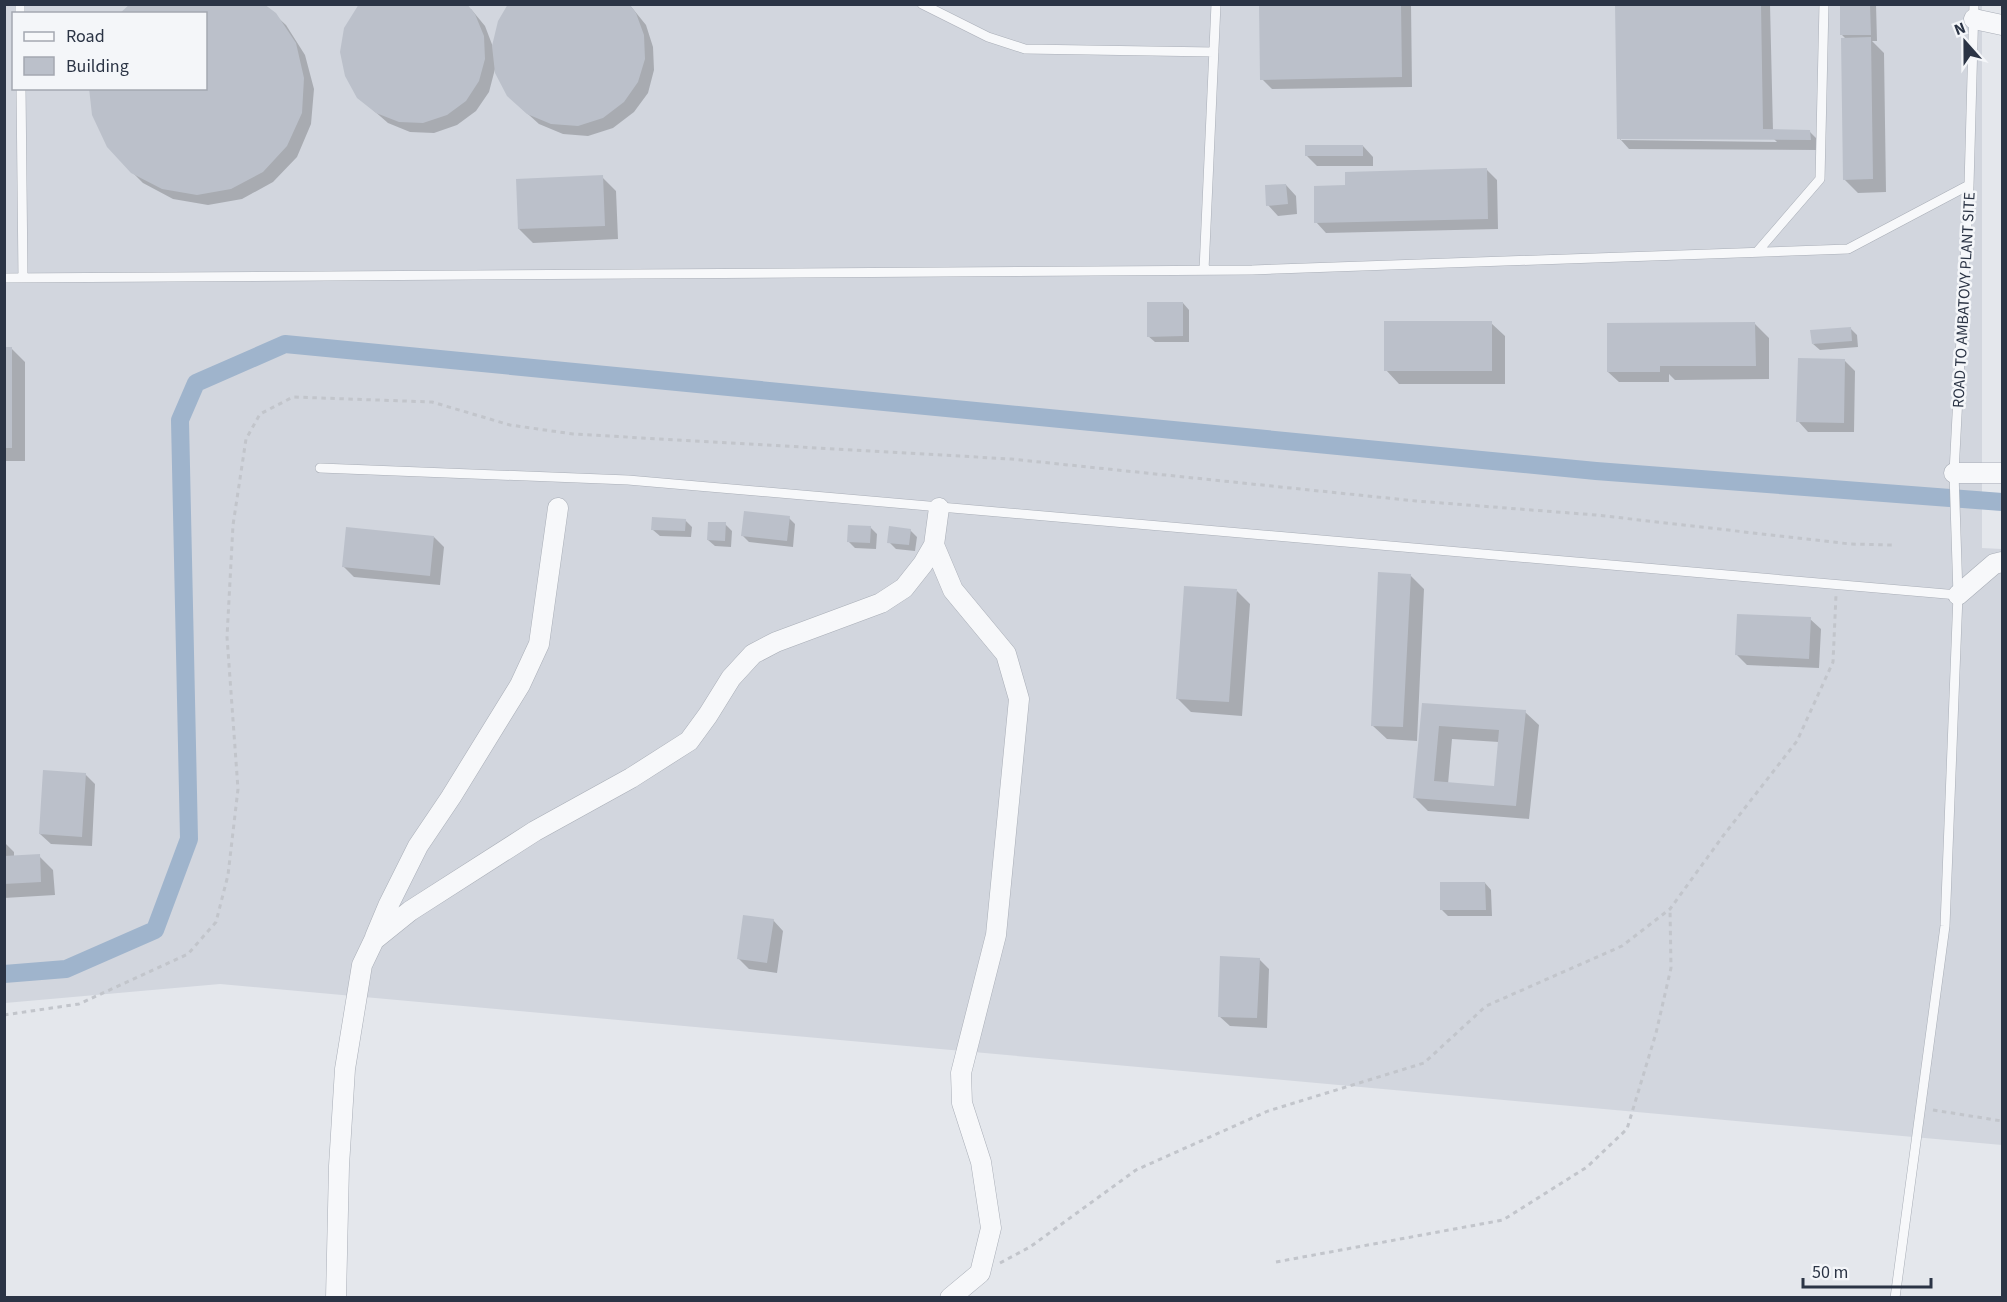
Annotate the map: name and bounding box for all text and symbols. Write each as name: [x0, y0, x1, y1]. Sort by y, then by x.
legend: [12, 12, 207, 90]
north arrow: [1935, 12, 1995, 72]
text: N: [1951, 17, 1969, 41]
text: Road: [66, 24, 105, 49]
text: Building: [66, 54, 129, 79]
street label: ROAD TO AMBATOVY PLANT SITE: [1947, 192, 1981, 408]
scale bar: [1803, 1251, 1930, 1289]
text: 50 m: [1812, 1260, 1848, 1285]

